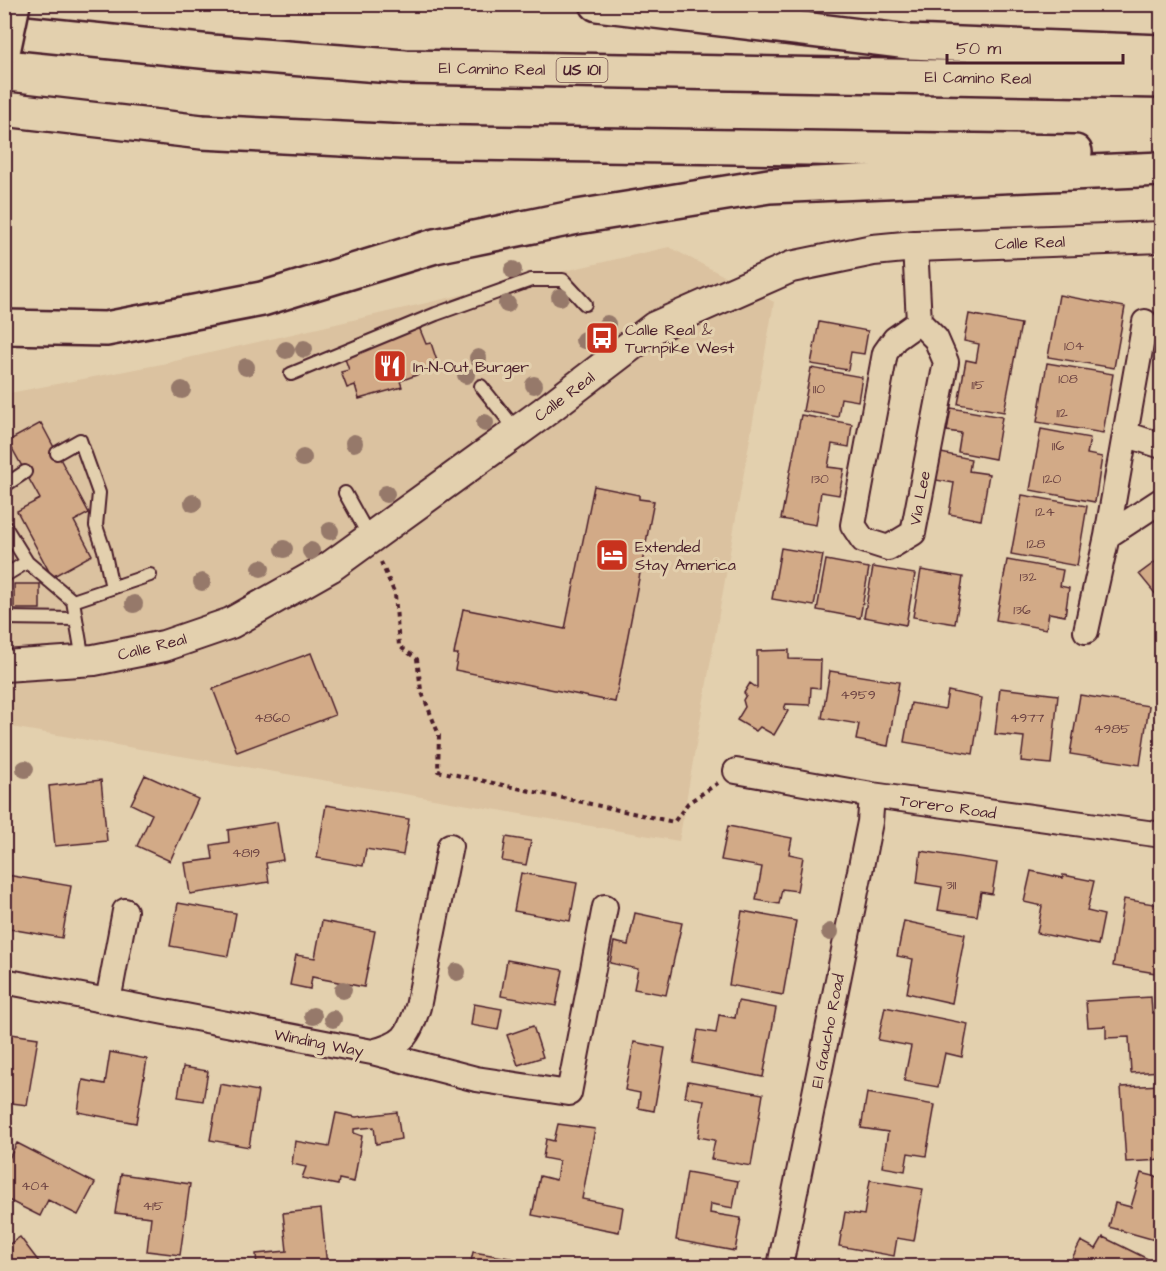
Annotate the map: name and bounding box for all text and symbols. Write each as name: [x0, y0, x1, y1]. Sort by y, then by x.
scale bar: [947, 27, 1122, 65]
text: 50 m: [956, 36, 1001, 61]
street label: El Camino Real: [438, 57, 546, 81]
road number: US 101: [556, 58, 608, 82]
street label: El Camino Real: [924, 66, 1032, 90]
street label: Calle Real: [995, 231, 1066, 255]
place label: Calle Real & Turnpike West: [625, 319, 735, 359]
bus stop icon: Calle Real & Turnpike West: [584, 320, 620, 356]
house number: 104: [1064, 336, 1085, 356]
restaurant icon: In-N-Out Burger: [372, 348, 408, 384]
place label: In-N-Out Burger: [413, 356, 529, 379]
street label: Calle Real: [530, 367, 599, 427]
house number: 108: [1058, 369, 1078, 389]
house number: 115: [971, 375, 985, 395]
house number: 110: [813, 379, 825, 399]
house number: 112: [1056, 403, 1068, 423]
house number: 116: [1052, 436, 1064, 456]
house number: 130: [811, 469, 829, 489]
street label: Via Lee: [904, 469, 936, 527]
house number: 120: [1043, 469, 1061, 489]
house number: 124: [1035, 502, 1055, 522]
house number: 128: [1027, 534, 1045, 554]
place label: Extended Stay America: [635, 536, 736, 577]
hotel icon: Extended Stay America: [594, 537, 630, 573]
house number: 132: [1020, 567, 1036, 587]
house number: 136: [1013, 600, 1031, 620]
street label: Calle Real: [115, 628, 189, 666]
house number: 4959: [840, 685, 876, 705]
house number: 4860: [254, 708, 290, 728]
house number: 4977: [1010, 708, 1045, 728]
house number: 4985: [1094, 719, 1130, 739]
street label: Torero Road: [898, 789, 998, 825]
house number: 4819: [232, 843, 260, 863]
house number: 311: [946, 875, 957, 895]
street label: El Gaucho Road: [806, 972, 850, 1090]
street label: Winding Way: [272, 1024, 366, 1063]
house number: 404: [21, 1176, 49, 1196]
house number: 415: [142, 1196, 164, 1216]

